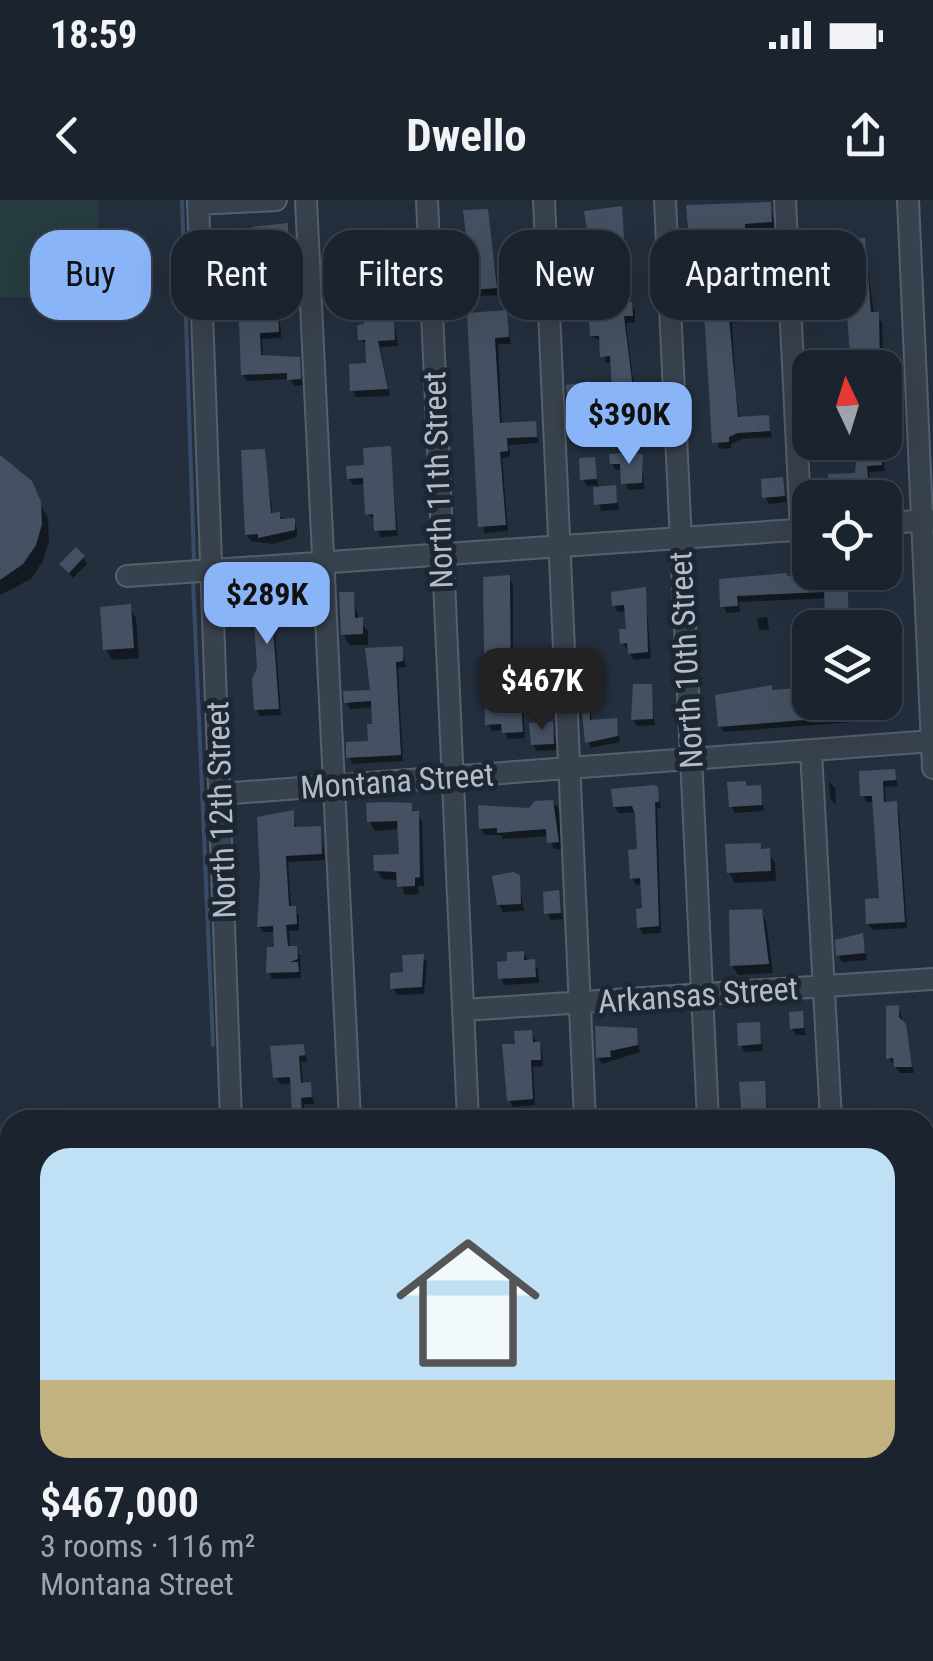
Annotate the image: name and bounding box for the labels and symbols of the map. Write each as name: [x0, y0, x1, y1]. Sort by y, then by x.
north arrow: [792, 350, 902, 460]
street label: North 11th Street: [415, 371, 461, 589]
pin: $390K: [559, 382, 699, 467]
street label: North 10th Street: [661, 550, 711, 770]
pin: $289K: [197, 562, 337, 647]
pin: $467K: [472, 648, 612, 733]
street label: North 12th Street: [198, 701, 244, 919]
street label: Montana Street: [299, 755, 495, 807]
street label: Arkansas Street: [597, 969, 799, 1021]

